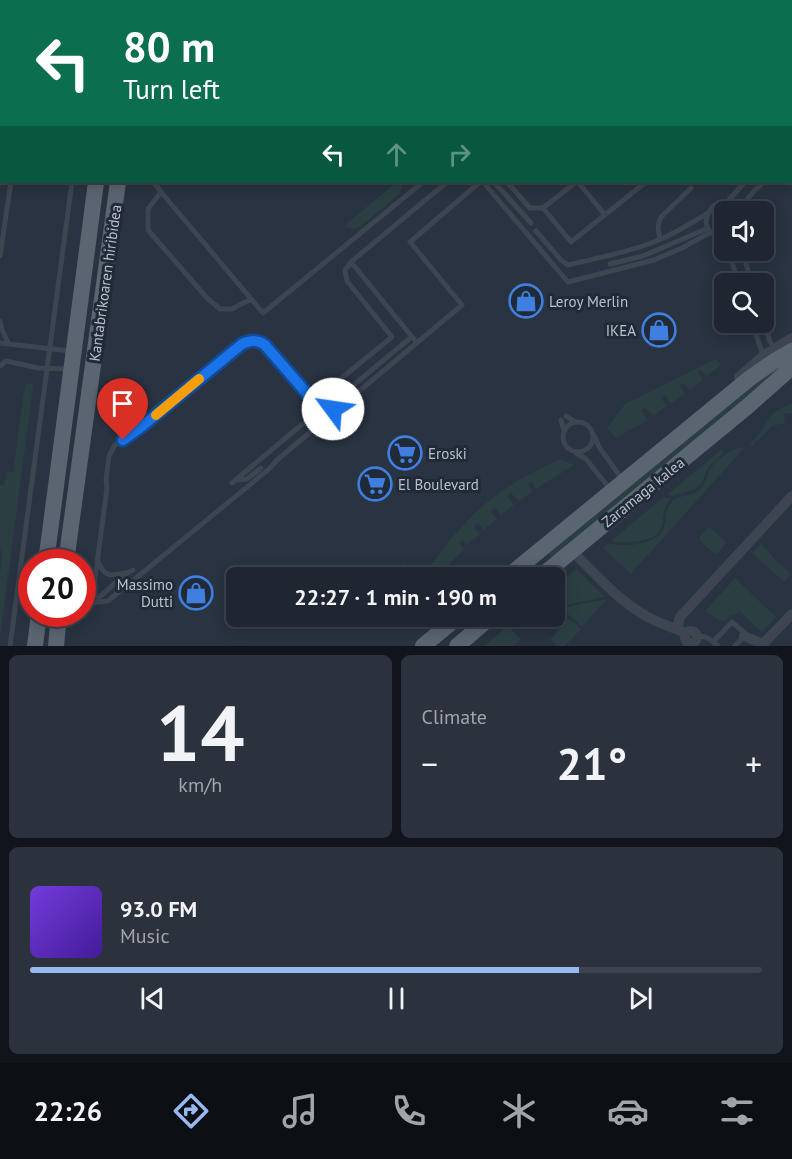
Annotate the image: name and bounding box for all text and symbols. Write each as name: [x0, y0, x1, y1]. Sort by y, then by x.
text: 80 m: [123, 19, 215, 74]
icon: left: [24, 24, 102, 102]
text: Turn left: [123, 72, 220, 106]
icon: left: [317, 138, 350, 171]
icon: ahead: [380, 138, 413, 171]
icon: right: [443, 138, 476, 171]
map controls: [714, 201, 774, 333]
button: sound: [714, 201, 774, 261]
street label: Kantabrikoaren hiribidea: [85, 203, 125, 363]
button: search: [714, 273, 774, 333]
shop icon: Leroy Merlin: [508, 283, 544, 319]
place label: Leroy Merlin: [549, 292, 628, 311]
shop icon: IKEA: [641, 312, 677, 348]
place label: IKEA: [606, 321, 636, 340]
position arrow: [301, 377, 365, 441]
pin: [97, 378, 148, 440]
icon: arrive: [106, 387, 139, 420]
supermarket icon: Eroski: [387, 435, 423, 471]
place label: Eroski: [428, 444, 467, 463]
street label: Zaramaga kalea: [598, 453, 688, 531]
supermarket icon: El Boulevard: [357, 466, 393, 502]
place label: El Boulevard: [398, 475, 479, 494]
speed limit sign: 20: [18, 549, 96, 627]
place label: Massimo Dutti: [117, 575, 173, 611]
shop icon: Massimo Dutti: [178, 575, 214, 611]
text: 22:27 · 1 min · 190 m: [294, 583, 497, 611]
text: 14: [156, 682, 244, 783]
text: Climate: [422, 704, 487, 730]
text: 21°: [556, 734, 627, 792]
text: −: [422, 742, 438, 785]
text: +: [745, 742, 762, 785]
text: km/h: [178, 772, 222, 798]
text: 93.0 FM: [120, 895, 197, 923]
text: Music: [120, 923, 169, 949]
icon: previous: [136, 982, 169, 1015]
icon: pause: [380, 982, 413, 1015]
icon: next: [624, 982, 657, 1015]
icon: directions: [170, 1090, 212, 1132]
icon: music: [279, 1090, 321, 1132]
icon: phone: [388, 1090, 430, 1132]
icon: climate: [498, 1090, 540, 1132]
icon: car: [607, 1090, 649, 1132]
icon: filters: [716, 1090, 758, 1132]
text: 22:26: [34, 1094, 102, 1128]

